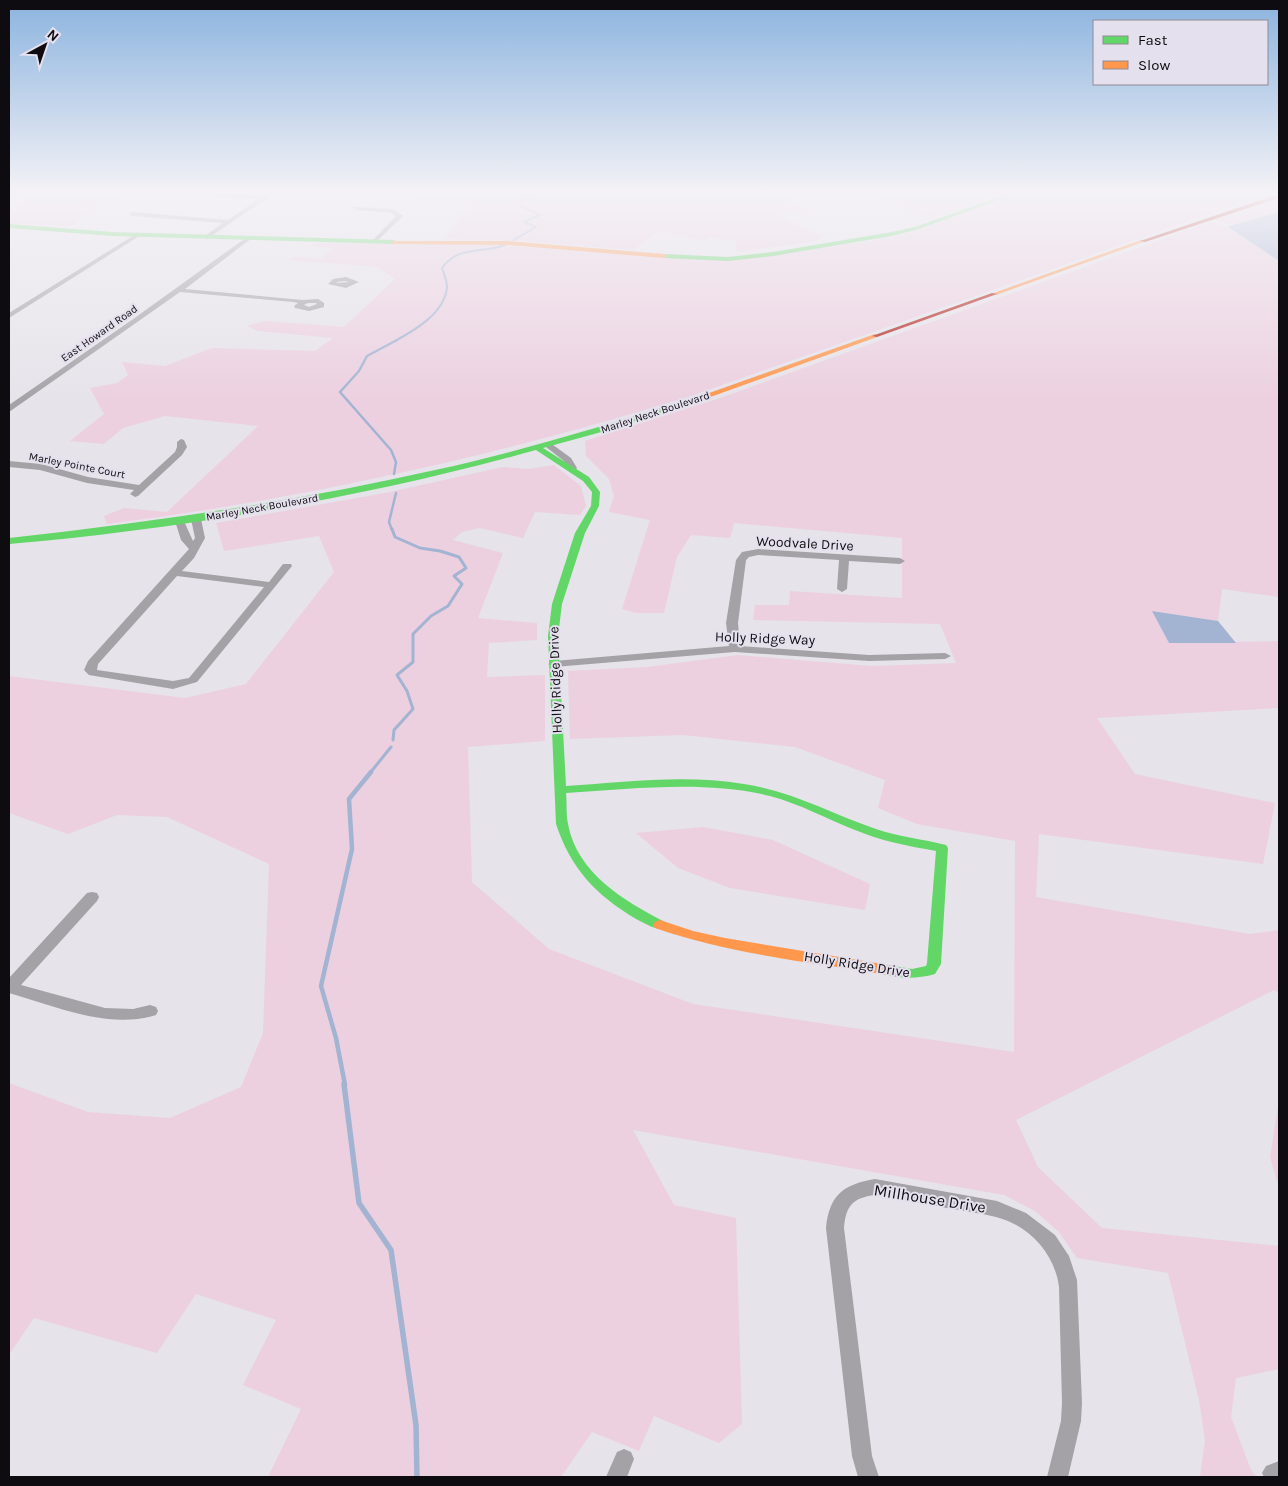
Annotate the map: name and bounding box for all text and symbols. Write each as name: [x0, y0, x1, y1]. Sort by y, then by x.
north arrow: [20, 20, 70, 70]
legend: [1093, 20, 1268, 85]
text: N: [44, 26, 62, 45]
text: Fast: [1138, 31, 1168, 49]
text: Slow: [1138, 56, 1170, 74]
street label: East Howard Road: [58, 302, 140, 365]
street label: Marley Neck Boulevard: [599, 389, 711, 436]
street label: Marley Pointe Court: [28, 450, 126, 481]
street label: Marley Neck Boulevard: [205, 491, 319, 524]
street label: Woodvale Drive: [756, 532, 854, 555]
street label: Holly Ridge Drive: [545, 626, 566, 734]
street label: Holly Ridge Way: [714, 628, 816, 649]
street label: Holly Ridge Drive: [803, 948, 911, 981]
street label: Millhouse Drive: [873, 1180, 987, 1217]

